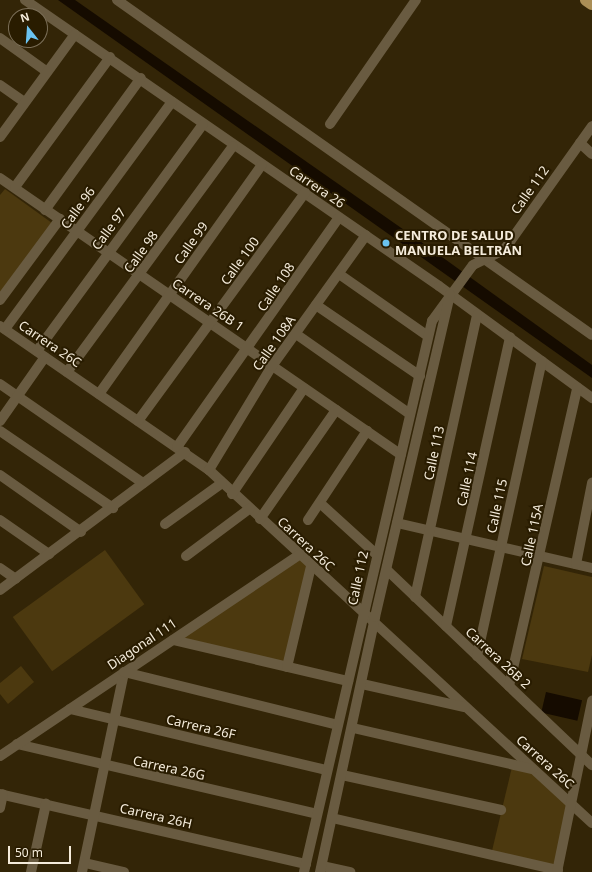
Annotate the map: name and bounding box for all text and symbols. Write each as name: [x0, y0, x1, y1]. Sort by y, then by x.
north arrow: [8, 8, 48, 48]
text: N: [18, 9, 31, 25]
street label: Carrera 26: [286, 163, 348, 211]
street label: Calle 112: [508, 163, 552, 217]
street label: Calle 96: [58, 184, 98, 232]
street label: Calle 97: [89, 205, 129, 253]
street label: Calle 99: [171, 219, 211, 267]
street label: Calle 98: [121, 228, 161, 276]
place label: CENTRO DE SALUD MANUELA BELTRÁN: [395, 228, 522, 259]
street label: Calle 100: [217, 234, 263, 288]
marker: CENTRO DE SALUD MANUELA BELTRÁN: [380, 237, 392, 249]
street label: Calle 108: [254, 260, 298, 314]
street label: Carrera 26B 1: [169, 275, 247, 335]
street label: Calle 108A: [249, 313, 299, 373]
street label: Carrera 26C: [16, 317, 84, 371]
street label: Calle 113: [421, 424, 447, 482]
street label: Calle 114: [454, 450, 480, 508]
street label: Calle 115: [484, 477, 510, 535]
street label: Calle 115A: [518, 502, 546, 568]
street label: Carrera 26C: [274, 514, 338, 574]
street label: Calle 112: [345, 549, 371, 607]
street label: Diagonal 111: [104, 615, 180, 673]
street label: Carrera 26B 2: [462, 624, 534, 692]
street label: Carrera 26F: [165, 711, 237, 743]
street label: Carrera 26C: [513, 732, 577, 792]
street label: Carrera 26G: [131, 753, 207, 783]
street label: Carrera 26H: [118, 800, 194, 832]
scale bar: [10, 838, 73, 864]
text: 50 m: [15, 844, 43, 861]

